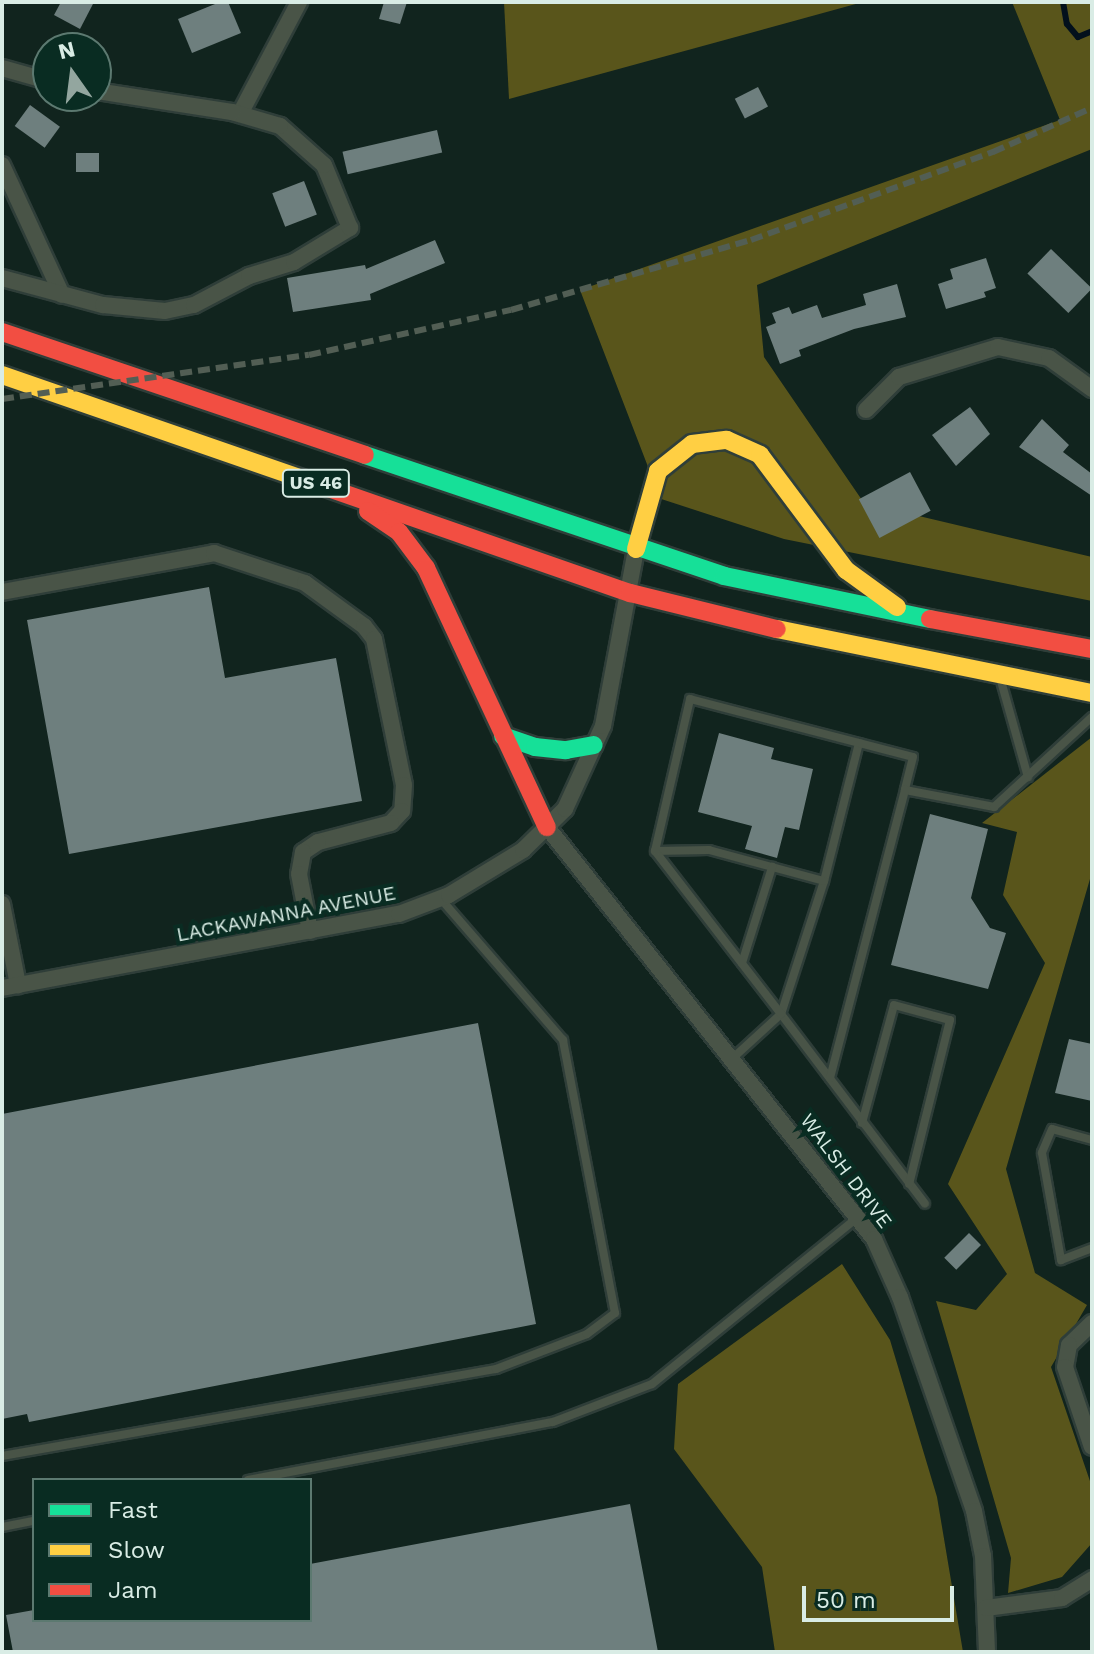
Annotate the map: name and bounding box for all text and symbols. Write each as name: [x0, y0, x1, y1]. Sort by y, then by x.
north arrow: [32, 32, 112, 112]
text: N: [56, 36, 77, 64]
road number: US 46: [280, 469, 352, 497]
street label: LACKAWANNA AVENUE: [174, 881, 398, 947]
street label: WALSH DRIVE: [795, 1109, 897, 1233]
legend: [32, 1478, 312, 1622]
text: Fast: [108, 1496, 158, 1524]
text: Slow: [108, 1536, 165, 1564]
scale bar: [806, 1570, 958, 1620]
text: Jam: [108, 1576, 158, 1604]
text: 50 m: [816, 1586, 876, 1614]

